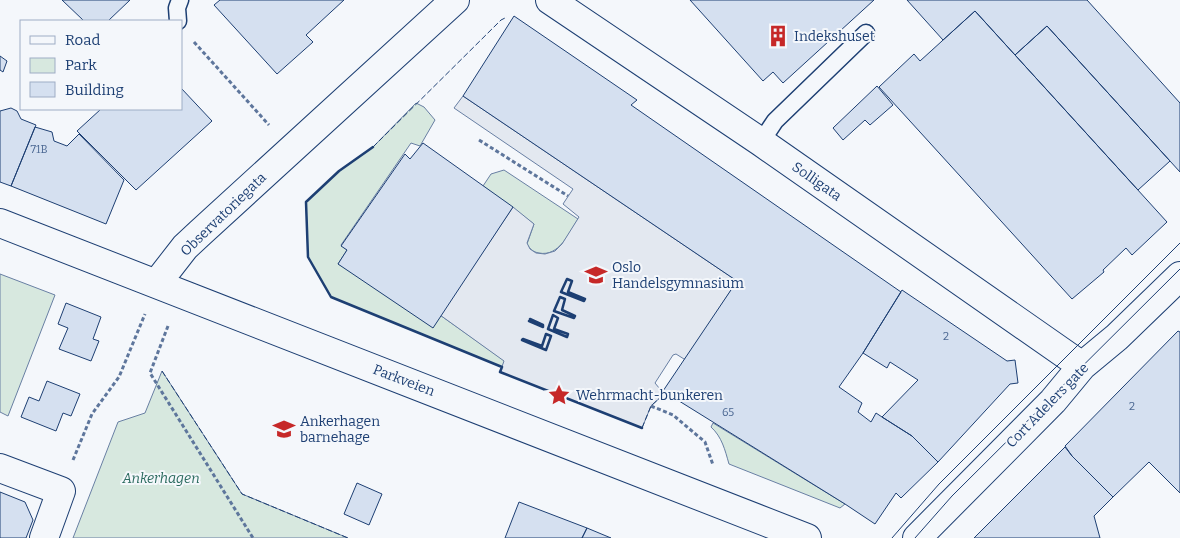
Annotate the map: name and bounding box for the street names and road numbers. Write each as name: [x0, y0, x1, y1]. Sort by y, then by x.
street label: Solligata: [789, 158, 845, 205]
street label: Observatoriegata: [177, 169, 270, 260]
street label: Cort Adelers gate: [1003, 359, 1092, 451]
street label: Parkveien: [371, 361, 437, 400]

